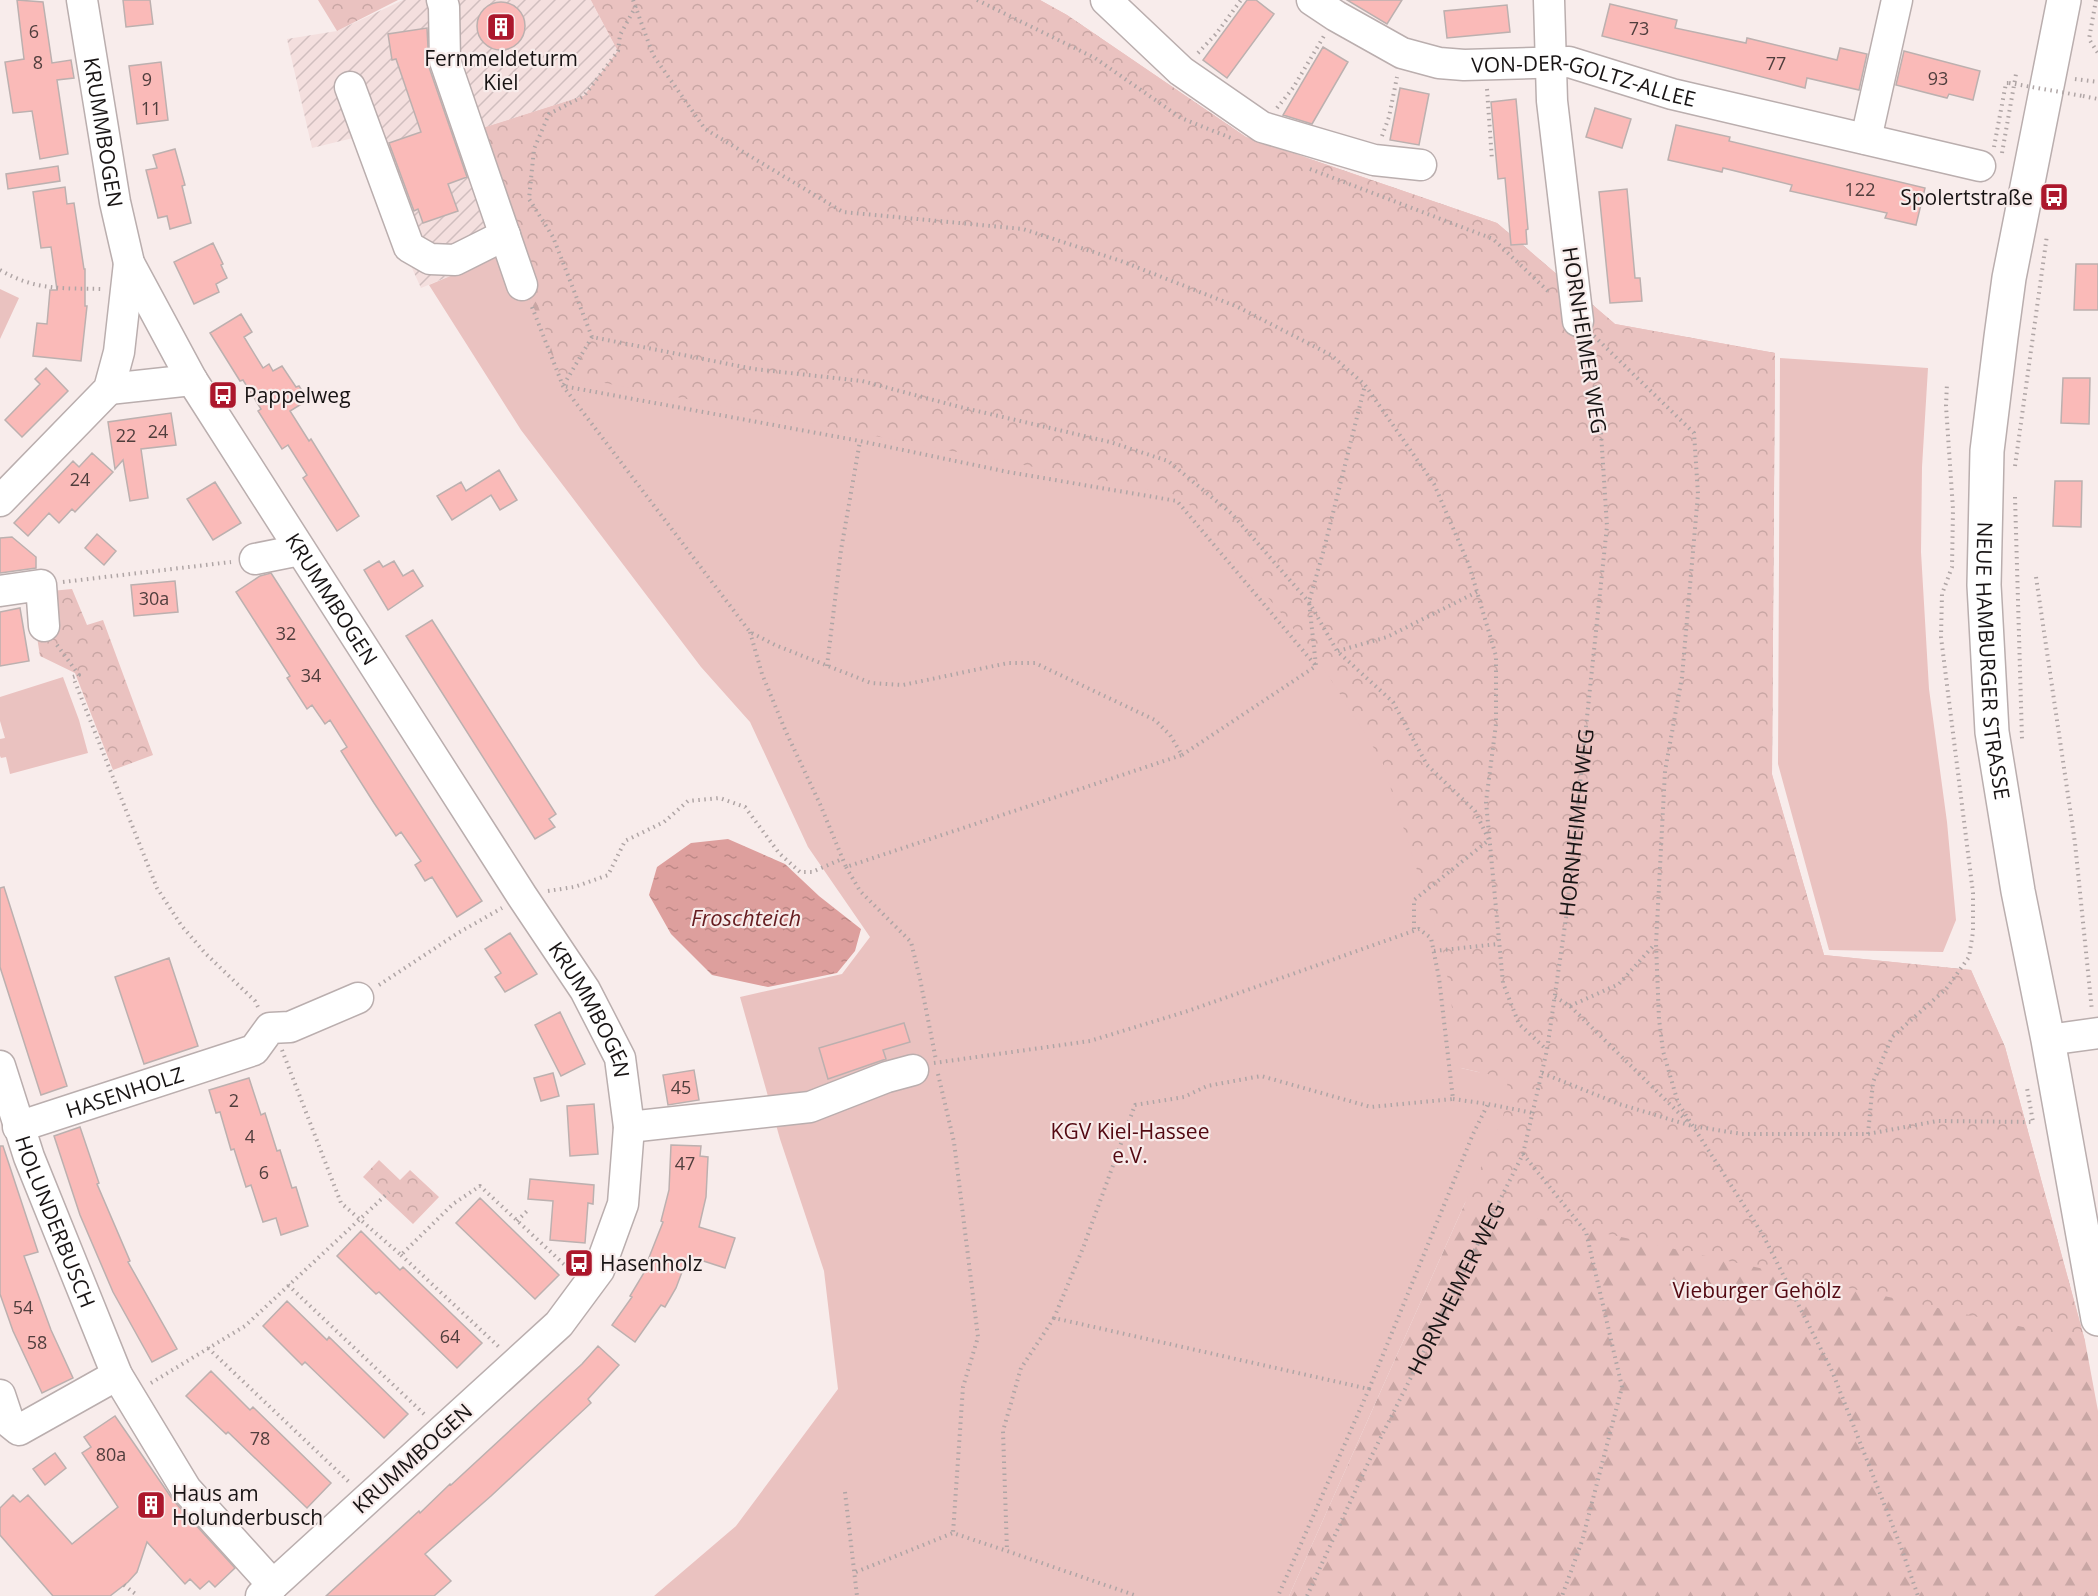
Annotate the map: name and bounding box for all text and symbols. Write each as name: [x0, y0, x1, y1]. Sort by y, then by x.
building icon: Fernmeldeturm Kiel: [485, 11, 517, 43]
house number: 73: [1629, 16, 1649, 40]
house number: 6: [29, 19, 39, 43]
place label: Fernmeldeturm Kiel: [424, 44, 578, 96]
street label: VON-DER-GOLTZ-ALLEE: [1471, 48, 1699, 113]
house number: 8: [33, 50, 43, 74]
house number: 77: [1766, 51, 1786, 75]
street label: KRUMMBOGEN: [78, 55, 130, 209]
house number: 93: [1928, 66, 1948, 90]
house number: 9: [142, 67, 152, 91]
house number: 11: [141, 96, 161, 120]
house number: 122: [1845, 177, 1875, 201]
bus stop icon: Spolertstraße: [2038, 181, 2070, 213]
place label: Spolertstraße: [1900, 183, 2033, 211]
street label: HORNHEIMER WEG: [1556, 245, 1614, 435]
bus stop icon: Pappelweg: [207, 379, 239, 411]
place label: Pappelweg: [244, 381, 351, 409]
house number: 24: [148, 419, 168, 443]
house number: 22: [116, 423, 136, 447]
house number: 24: [70, 467, 90, 491]
street label: NEUE HAMBURGER STRASSE: [1970, 521, 2017, 802]
street label: KRUMMBOGEN: [279, 528, 385, 670]
house number: 30a: [139, 586, 169, 610]
house number: 32: [276, 621, 296, 645]
house number: 34: [301, 663, 321, 687]
street label: HORNHEIMER WEG: [1552, 727, 1600, 918]
water label: Froschteich: [691, 902, 801, 932]
street label: KRUMMBOGEN: [542, 936, 636, 1079]
street label: HASENHOLZ: [62, 1060, 187, 1125]
house number: 45: [671, 1075, 691, 1099]
house number: 2: [229, 1088, 239, 1112]
park label: KGV Kiel-Hassee e.V.: [1051, 1117, 1209, 1169]
house number: 4: [245, 1124, 255, 1148]
street label: HOLUNDERBUSCH: [9, 1132, 102, 1311]
house number: 47: [675, 1151, 695, 1175]
house number: 6: [259, 1160, 269, 1184]
street label: HORNHEIMER WEG: [1401, 1197, 1511, 1379]
bus stop icon: Hasenholz: [563, 1247, 595, 1279]
place label: Hasenholz: [600, 1249, 703, 1277]
park label: Vieburger Gehölz: [1673, 1276, 1842, 1304]
house number: 54: [13, 1295, 33, 1319]
house number: 64: [440, 1324, 460, 1348]
house number: 58: [27, 1330, 47, 1354]
street label: KRUMMBOGEN: [346, 1397, 478, 1519]
house number: 78: [250, 1426, 270, 1450]
house number: 80a: [96, 1442, 126, 1466]
place label: Haus am Holunderbusch: [172, 1479, 323, 1531]
building icon: Haus am Holunderbusch: [135, 1489, 167, 1521]

